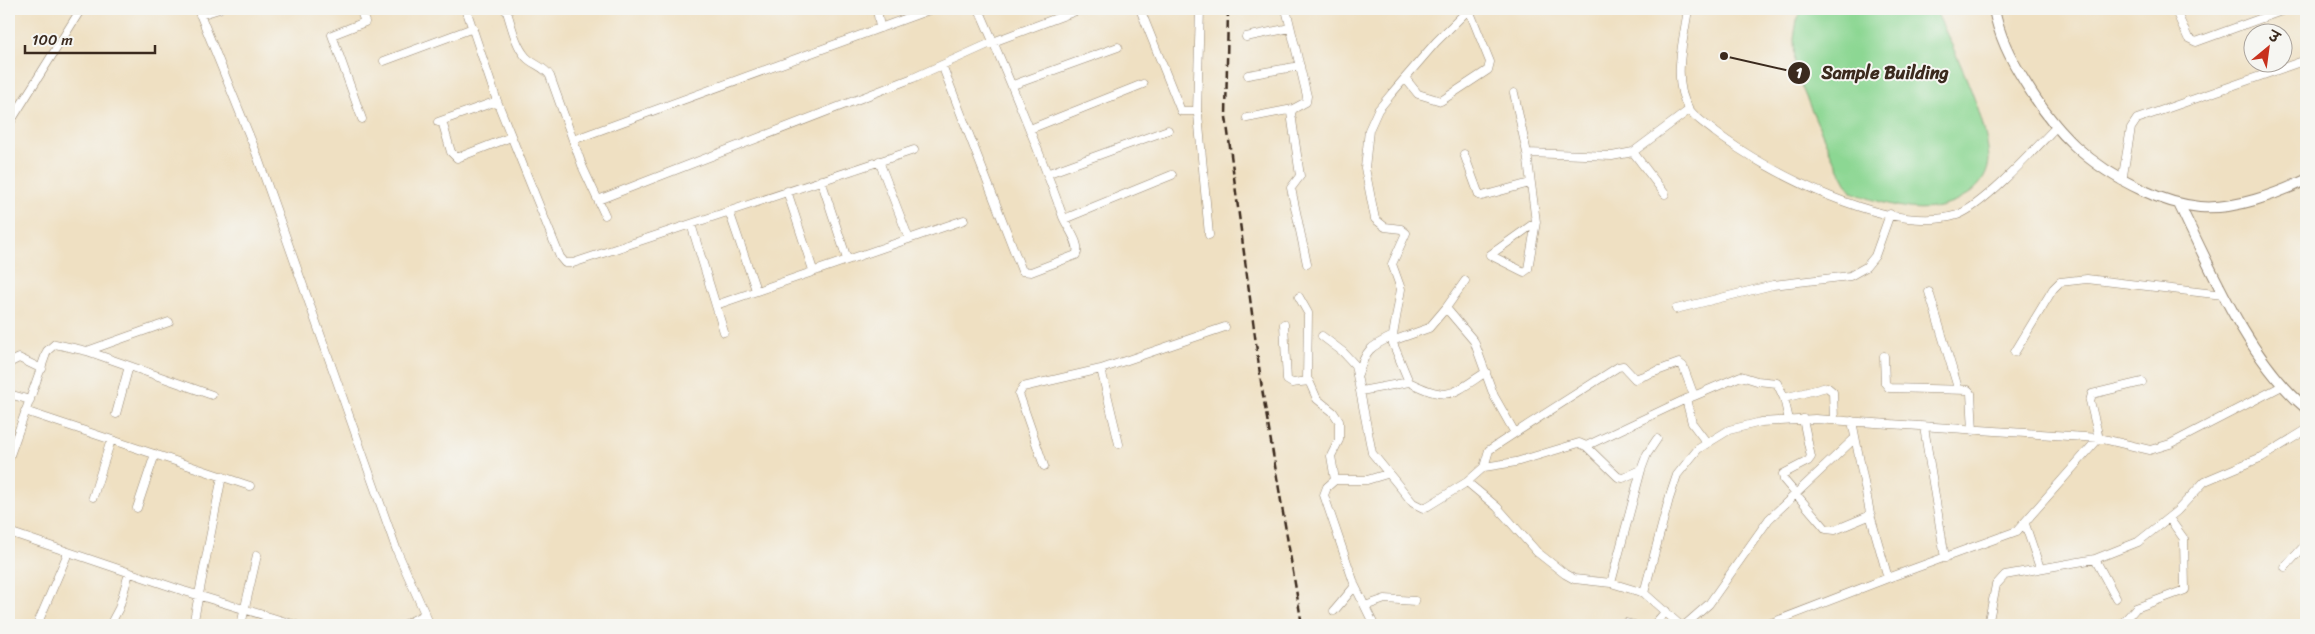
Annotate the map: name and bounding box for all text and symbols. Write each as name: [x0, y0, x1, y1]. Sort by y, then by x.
scale bar: [25, 22, 155, 54]
north arrow: [2242, 22, 2292, 72]
text: उ: [2262, 23, 2286, 51]
text: 100 m: [32, 27, 73, 53]
callout: Sample Building: [1786, 57, 1958, 90]
text: Sample Building: [1820, 57, 1949, 89]
text: 1: [1796, 60, 1803, 86]

